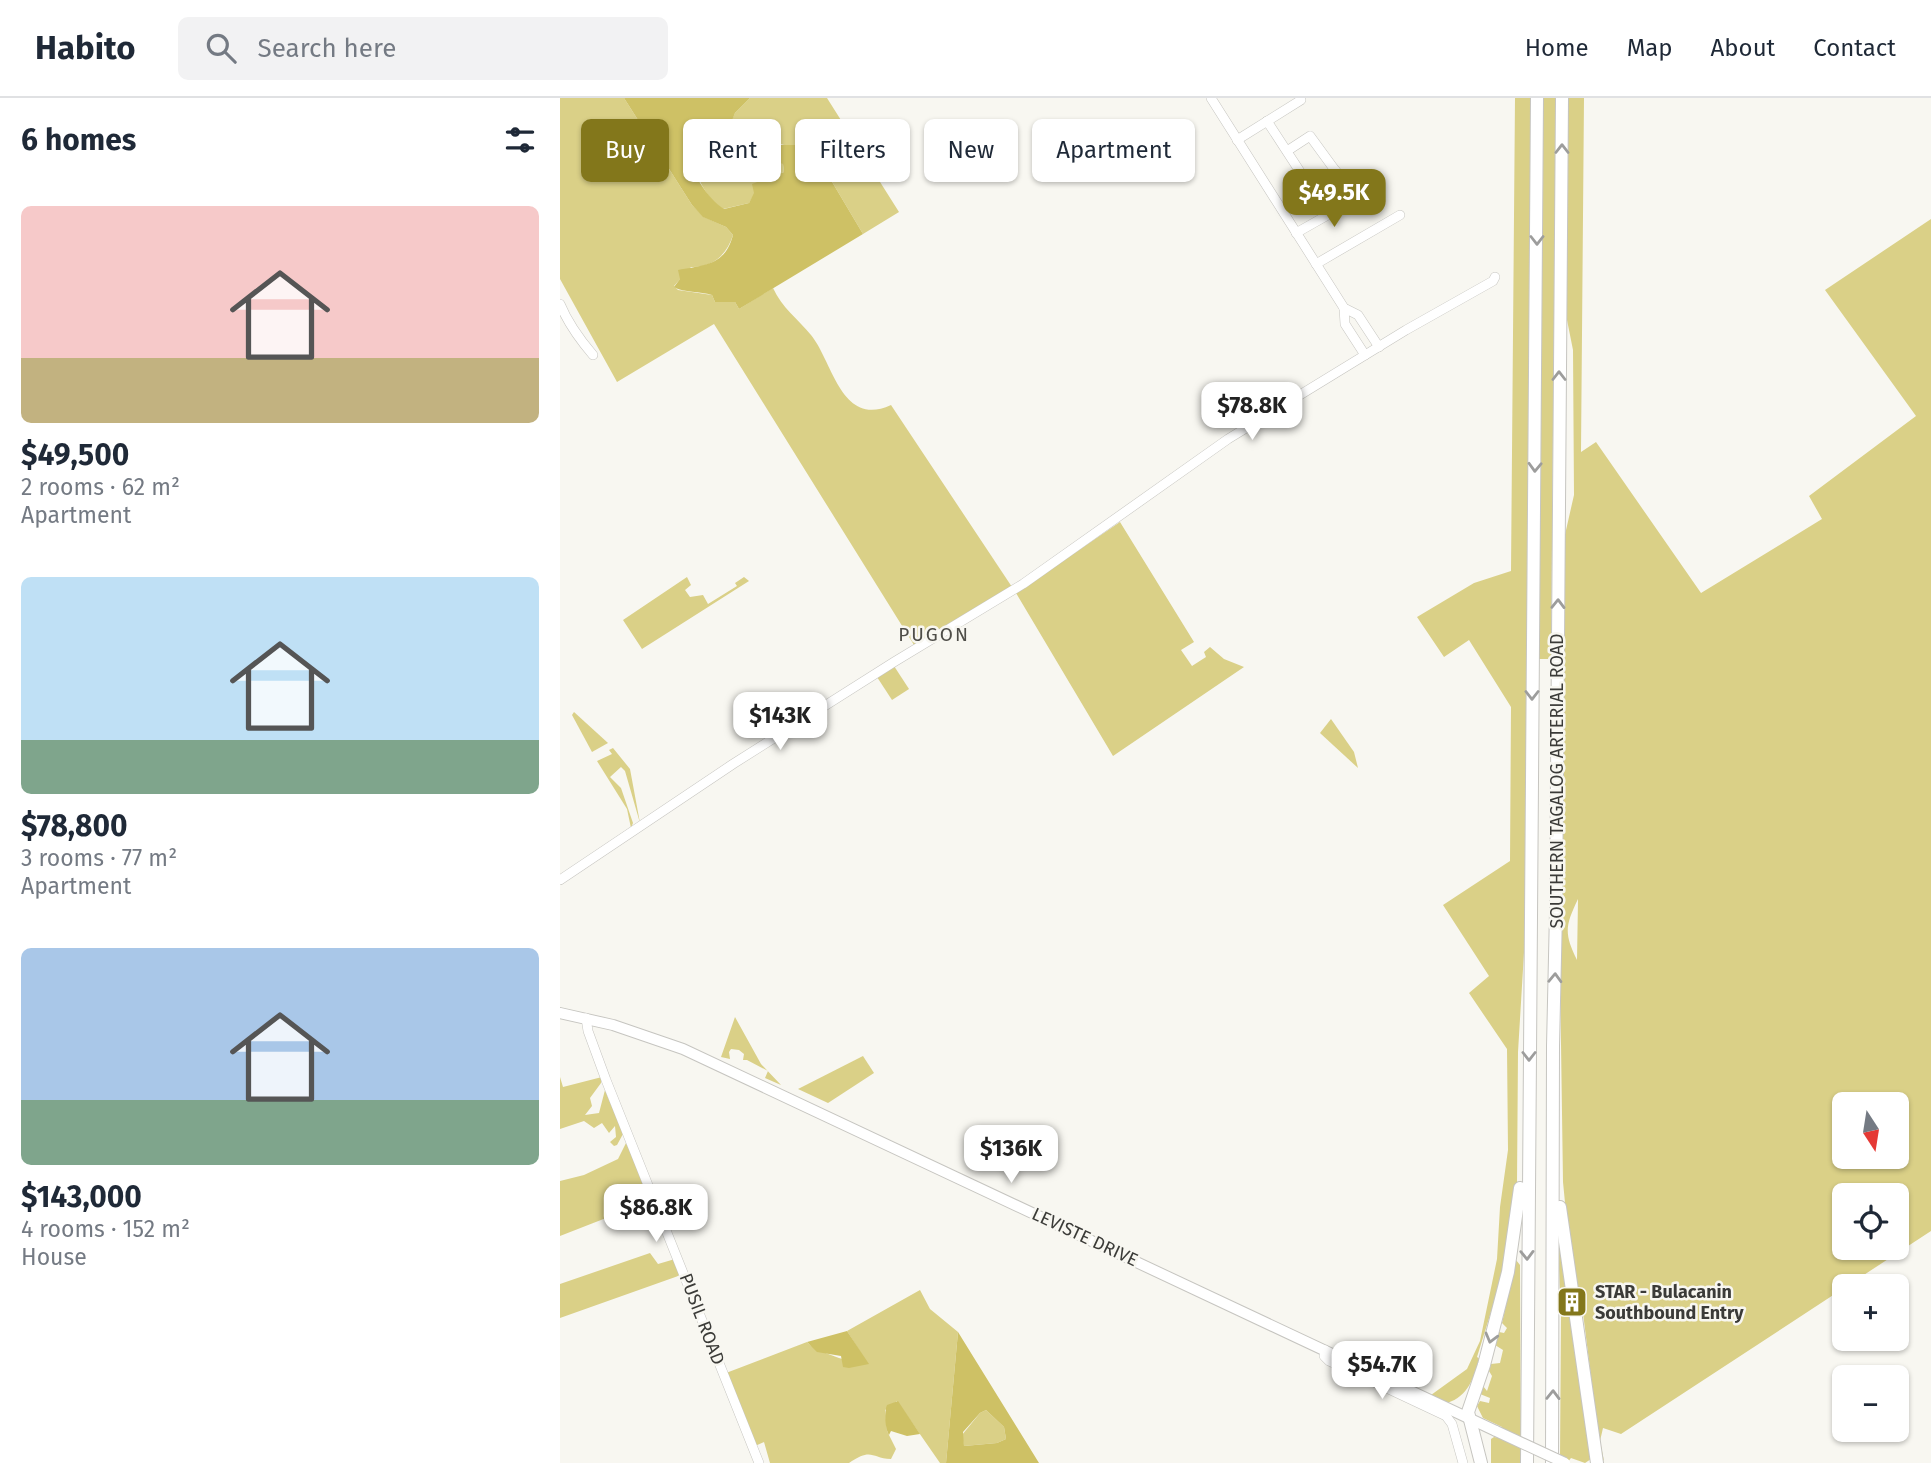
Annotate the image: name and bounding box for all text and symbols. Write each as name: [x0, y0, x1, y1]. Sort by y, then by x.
search box: [178, 17, 668, 80]
text: Habito: [35, 28, 136, 68]
icon: search: [202, 29, 240, 67]
text: Search here: [258, 33, 396, 64]
text: Home: [1525, 34, 1589, 62]
text: Map: [1627, 34, 1673, 62]
text: About: [1711, 34, 1775, 62]
text: Contact: [1813, 34, 1896, 62]
chip: Buy: [581, 119, 669, 182]
chip: Rent: [683, 119, 781, 182]
chip: Filters: [795, 119, 910, 182]
chip: New: [924, 119, 1018, 182]
chip: Apartment: [1032, 119, 1195, 182]
icon: filters: [501, 121, 539, 159]
text: 6 homes: [21, 122, 136, 158]
one-way arrow: [1554, 143, 1570, 154]
pin: $49.5K: [1277, 170, 1391, 229]
text: $49.5K: [1299, 178, 1369, 206]
one-way arrow: [1529, 235, 1545, 245]
icon: home: [217, 252, 343, 378]
one-way arrow: [1552, 371, 1567, 382]
pin: $78.8K: [1195, 382, 1309, 442]
text: $78.8K: [1217, 391, 1287, 419]
text: $49,500: [21, 437, 129, 473]
one-way arrow: [1527, 462, 1542, 473]
text: 2 rooms · 62 m²: [21, 473, 180, 501]
text: Apartment: [21, 501, 131, 529]
one-way arrow: [1550, 598, 1566, 609]
icon: home: [217, 623, 343, 749]
district label: PUGON: [898, 623, 970, 646]
street label: SOUTHERN TAGALOG ARTERIAL ROAD: [1546, 633, 1568, 929]
one-way arrow: [1524, 690, 1540, 700]
pin: $143K: [731, 692, 829, 752]
text: $143K: [749, 701, 811, 729]
text: $78,800: [21, 808, 128, 844]
text: 3 rooms · 77 m²: [21, 844, 177, 872]
text: Apartment: [21, 872, 131, 900]
one-way arrow: [1547, 973, 1562, 984]
icon: home: [217, 994, 343, 1120]
one-way arrow: [1521, 1051, 1537, 1061]
north arrow: [1832, 1092, 1909, 1169]
map controls: [1832, 1092, 1909, 1442]
pin: $136K: [962, 1126, 1060, 1185]
text: $136K: [980, 1134, 1042, 1162]
text: $143,000: [21, 1179, 142, 1215]
button: locate: [1832, 1183, 1909, 1260]
pin: $86.8K: [599, 1184, 713, 1244]
text: $86.8K: [620, 1193, 692, 1221]
street label: LEVISTE DRIVE: [1028, 1203, 1142, 1271]
text: 4 rooms · 152 m²: [21, 1215, 190, 1243]
text: House: [21, 1243, 87, 1271]
one-way arrow: [1519, 1250, 1535, 1260]
street label: PUSIL ROAD: [675, 1270, 729, 1368]
button: +: [1832, 1274, 1909, 1351]
place label: STAR - Bulacanin Southbound Entry: [1595, 1281, 1744, 1324]
building icon: STAR - Bulacanin Southbound Entry: [1555, 1285, 1589, 1319]
one-way arrow: [1485, 1332, 1500, 1344]
pin: $54.7K: [1325, 1342, 1439, 1401]
text: $54.7K: [1348, 1350, 1416, 1378]
button: −: [1832, 1365, 1909, 1442]
one-way arrow: [1545, 1389, 1561, 1400]

